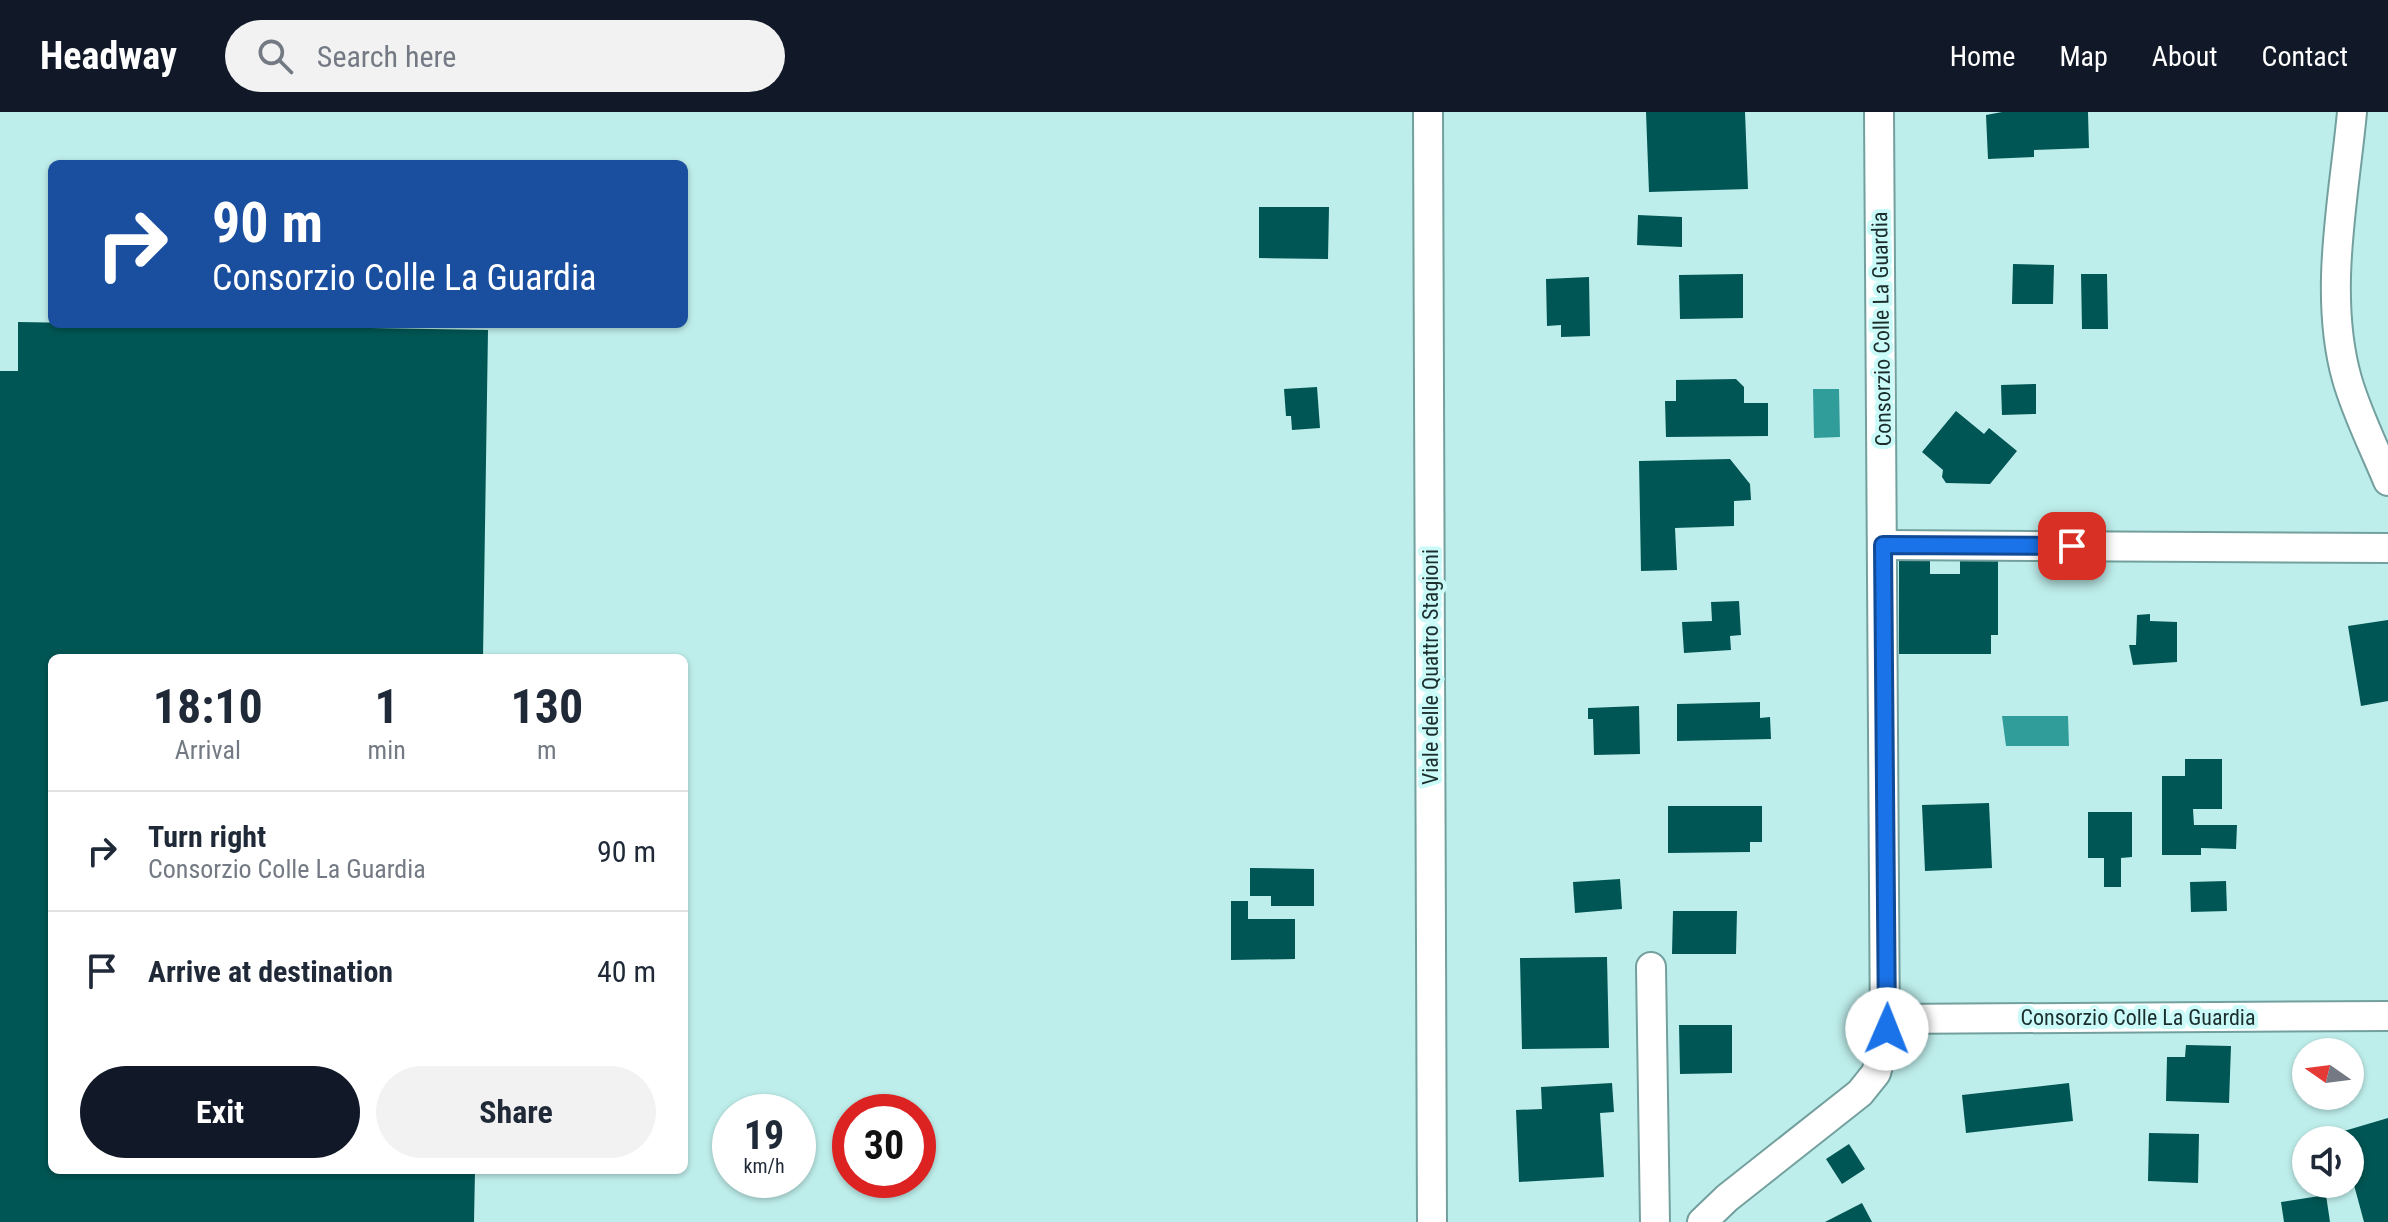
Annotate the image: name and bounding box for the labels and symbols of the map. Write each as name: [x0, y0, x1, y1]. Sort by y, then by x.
street label: Consorzio Colle La Guardia: [1867, 211, 1896, 447]
pin: [2038, 512, 2106, 580]
street label: Viale delle Quattro Stagioni: [1418, 549, 1443, 785]
position arrow: [1845, 987, 1929, 1071]
street label: Consorzio Colle La Guardia: [2021, 1005, 2255, 1030]
north arrow: [2292, 1038, 2364, 1110]
speed limit sign: 30: [832, 1094, 936, 1198]

